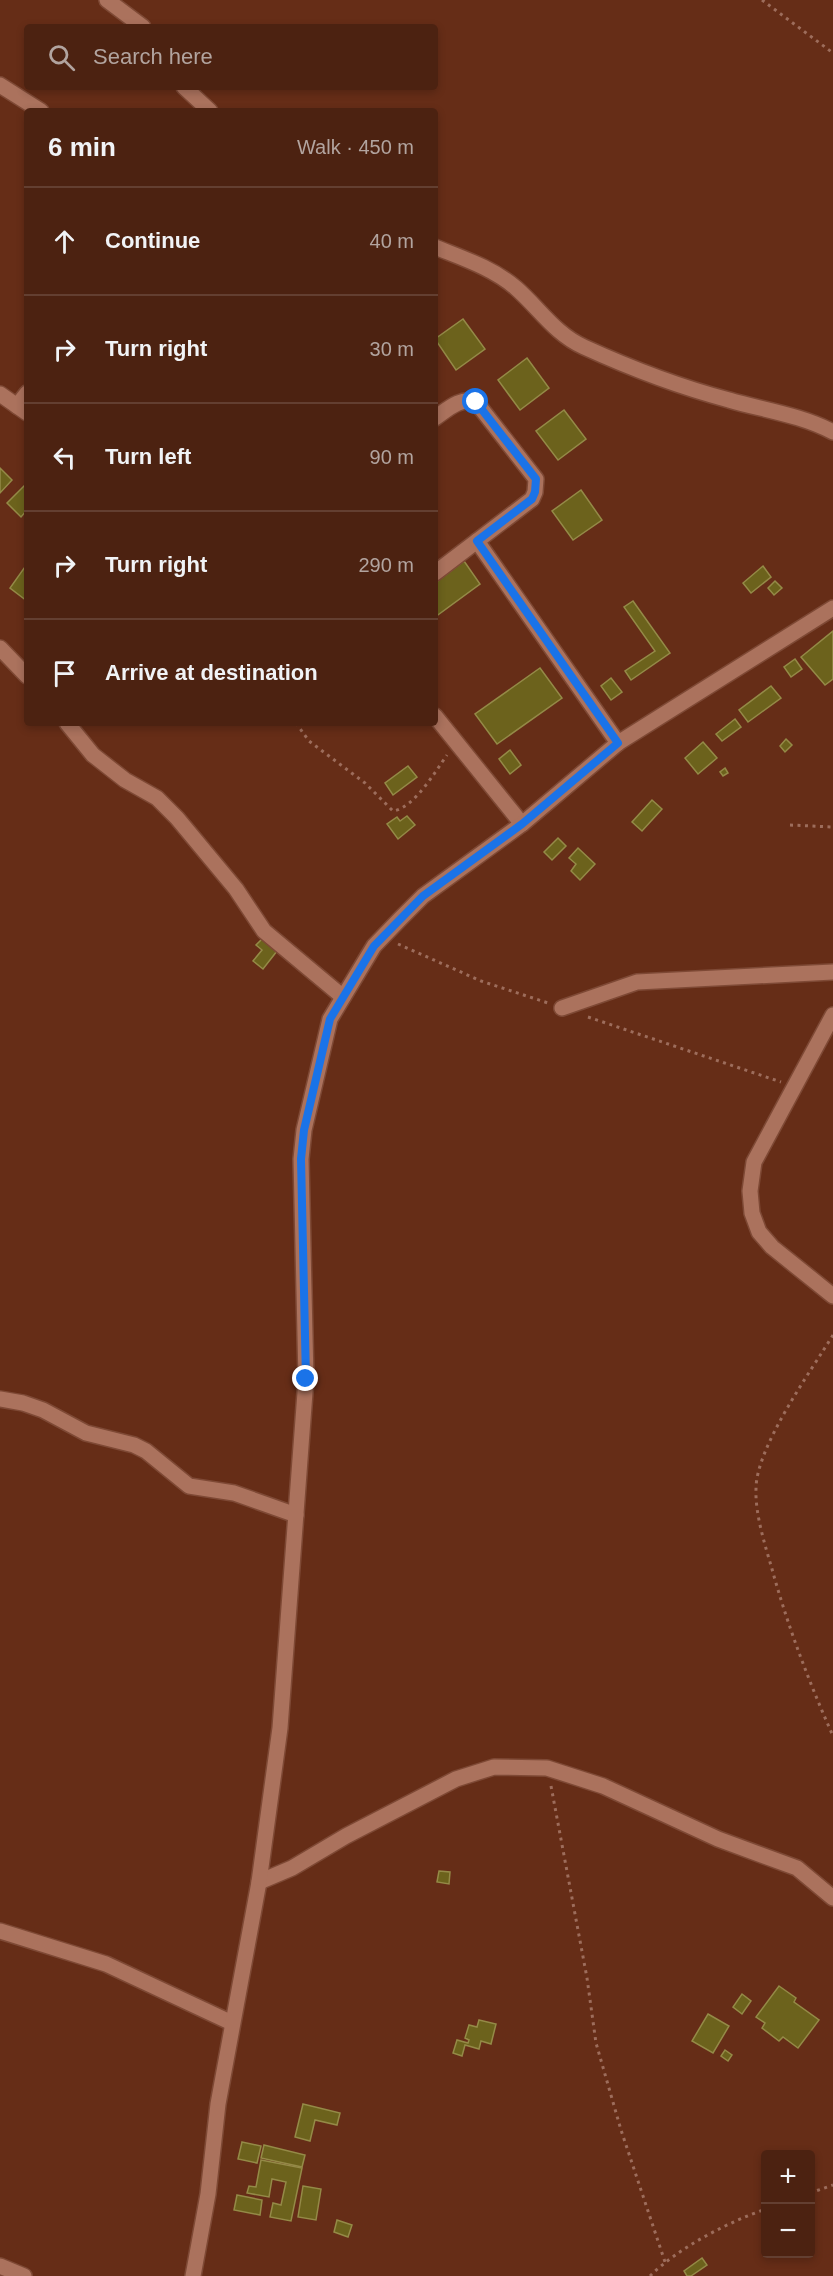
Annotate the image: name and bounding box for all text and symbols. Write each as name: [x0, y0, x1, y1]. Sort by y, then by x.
search box: [24, 24, 438, 90]
icon: search: [45, 41, 78, 74]
text: Search here: [93, 44, 213, 69]
text: 6 min: [48, 132, 116, 162]
text: Walk · 450 m: [297, 136, 414, 158]
icon: ahead: [48, 225, 81, 258]
text: Continue: [105, 228, 200, 253]
text: 40 m: [370, 230, 414, 252]
icon: right: [48, 333, 81, 366]
text: Turn right: [105, 336, 207, 361]
text: 30 m: [370, 338, 414, 360]
route start: [462, 388, 488, 414]
icon: left: [48, 441, 81, 474]
text: Turn left: [105, 444, 191, 469]
text: 90 m: [370, 446, 414, 468]
icon: right: [48, 549, 81, 582]
text: Turn right: [105, 552, 207, 577]
text: 290 m: [358, 554, 414, 576]
icon: arrive: [48, 657, 81, 690]
text: Arrive at destination: [105, 660, 318, 685]
route end: [292, 1365, 318, 1391]
map controls: [761, 2150, 815, 2258]
button: +: [761, 2150, 815, 2204]
button: −: [761, 2204, 815, 2258]

